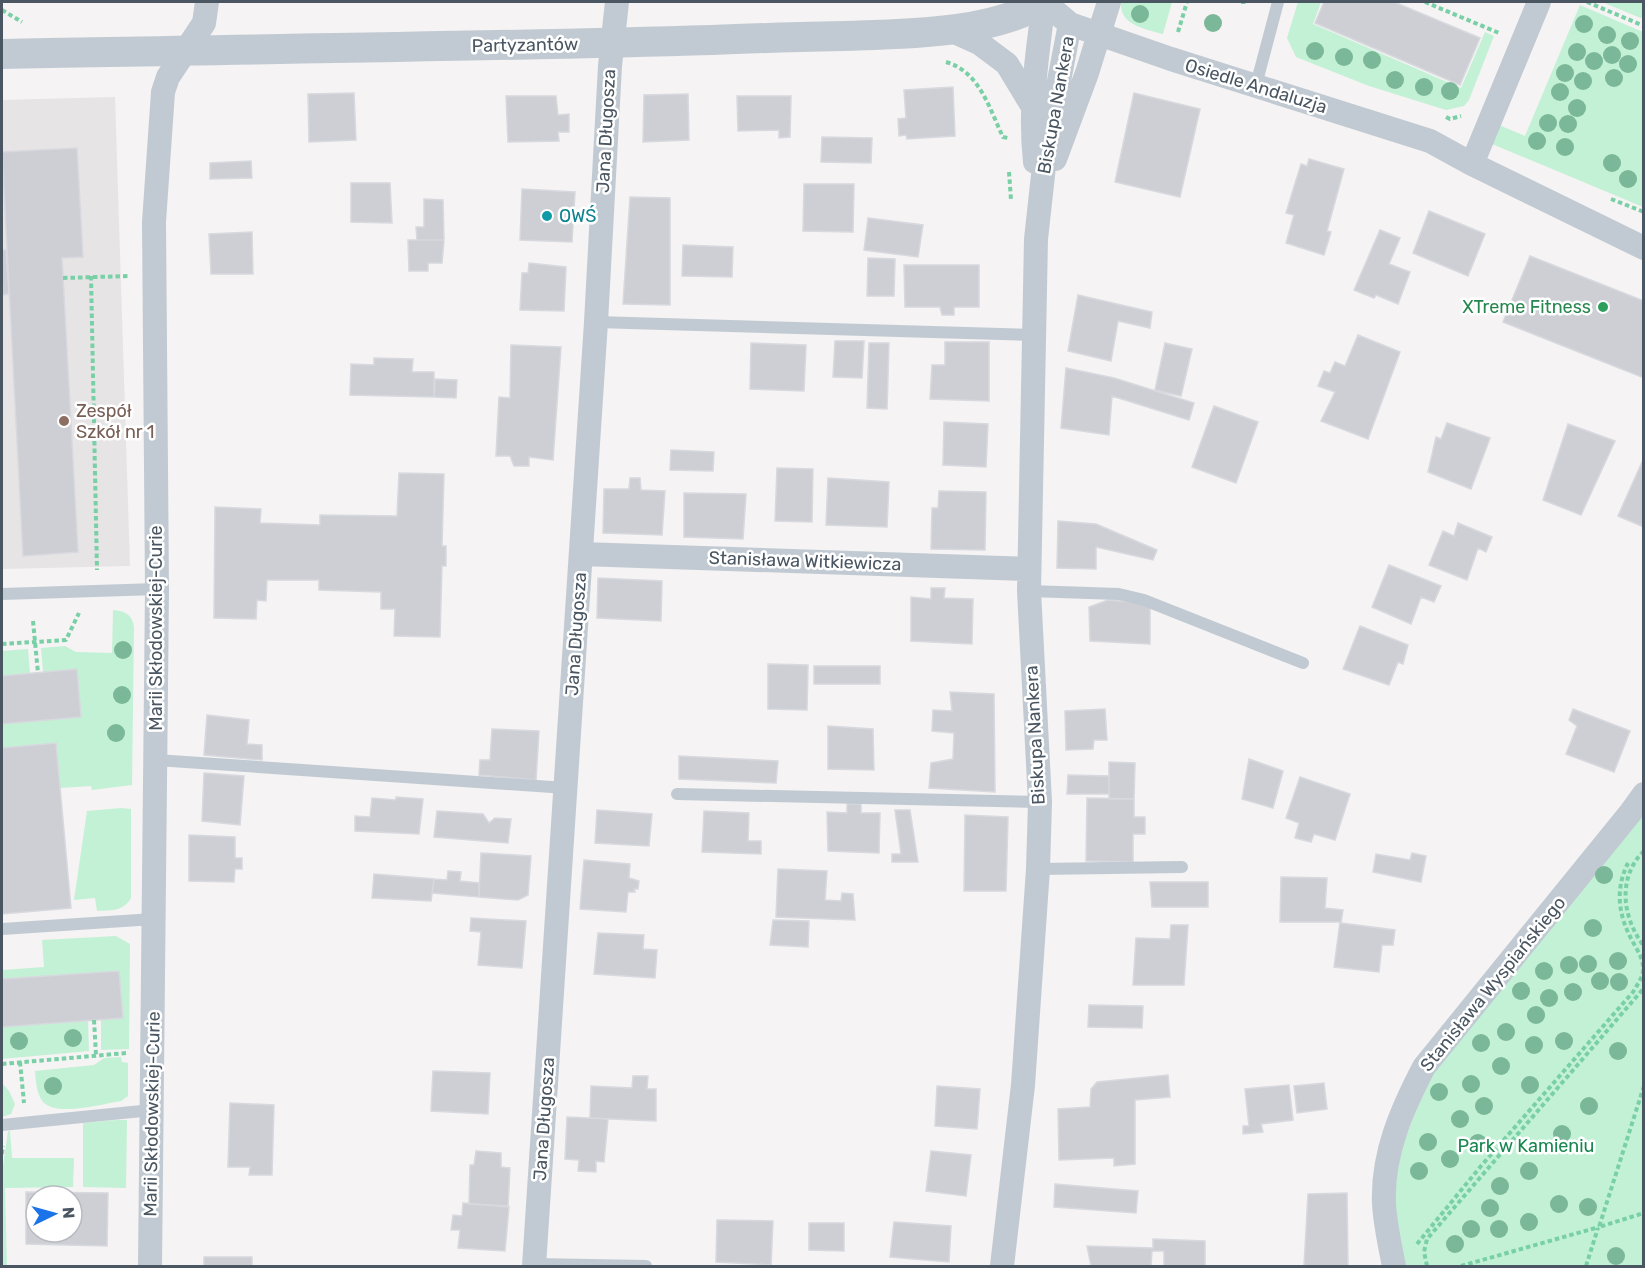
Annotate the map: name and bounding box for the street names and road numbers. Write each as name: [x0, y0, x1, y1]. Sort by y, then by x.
street label: Partyzantów: [472, 33, 578, 57]
street label: Biskupa Nankera: [1033, 34, 1079, 176]
street label: Osiedle Andaluzja: [1182, 54, 1330, 118]
street label: Jana Długosza: [592, 68, 620, 194]
street label: Marii Skłodowskiej-Curie: [145, 525, 167, 731]
street label: Stanisława Witkiewicza: [708, 547, 902, 575]
street label: Jana Długosza: [561, 571, 591, 697]
street label: Biskupa Nankera: [1020, 665, 1050, 805]
street label: Stanisława Wyspiańskiego: [1416, 892, 1570, 1076]
street label: Marii Skłodowskiej-Curie: [139, 1011, 165, 1217]
street label: Jana Długosza: [529, 1056, 559, 1182]

